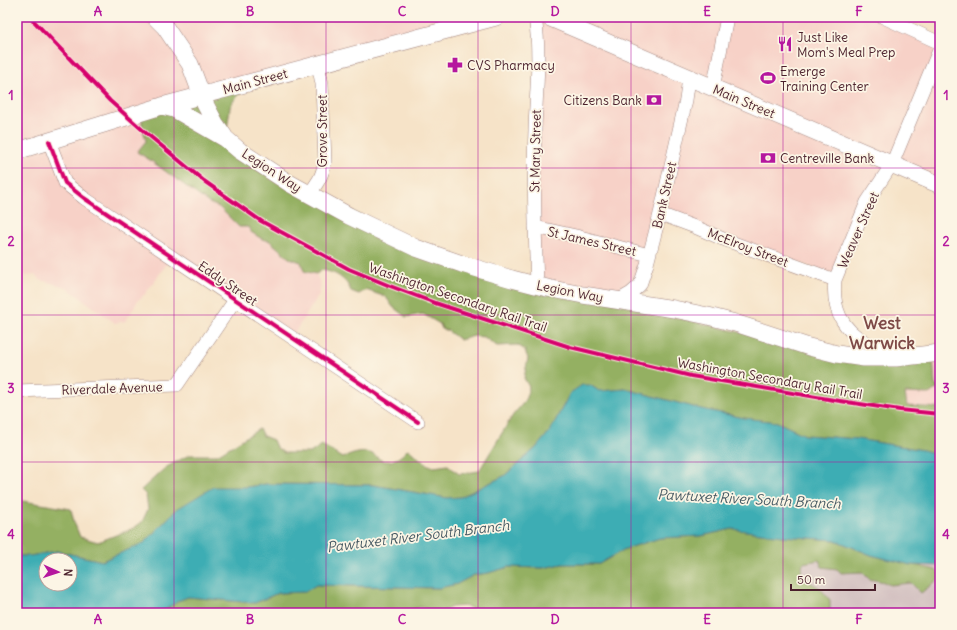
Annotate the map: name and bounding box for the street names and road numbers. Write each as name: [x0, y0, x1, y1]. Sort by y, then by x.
street label: Main Street: [221, 65, 290, 98]
street label: Main Street: [710, 81, 778, 122]
street label: Grove Street: [314, 94, 331, 167]
street label: St Mary Street: [526, 109, 545, 193]
street label: Legion Way: [239, 145, 305, 196]
street label: Bank Street: [649, 160, 681, 230]
street label: Weaver Street: [834, 189, 883, 271]
street label: St James Street: [546, 223, 639, 260]
street label: McElroy Street: [705, 224, 791, 271]
street label: Eddy Street: [195, 257, 261, 310]
street label: Washington Secondary Rail Trail: [366, 259, 549, 336]
street label: Legion Way: [535, 277, 605, 306]
street label: Washington Secondary Rail Trail: [676, 354, 864, 403]
street label: Riverdale Avenue: [61, 378, 163, 399]

